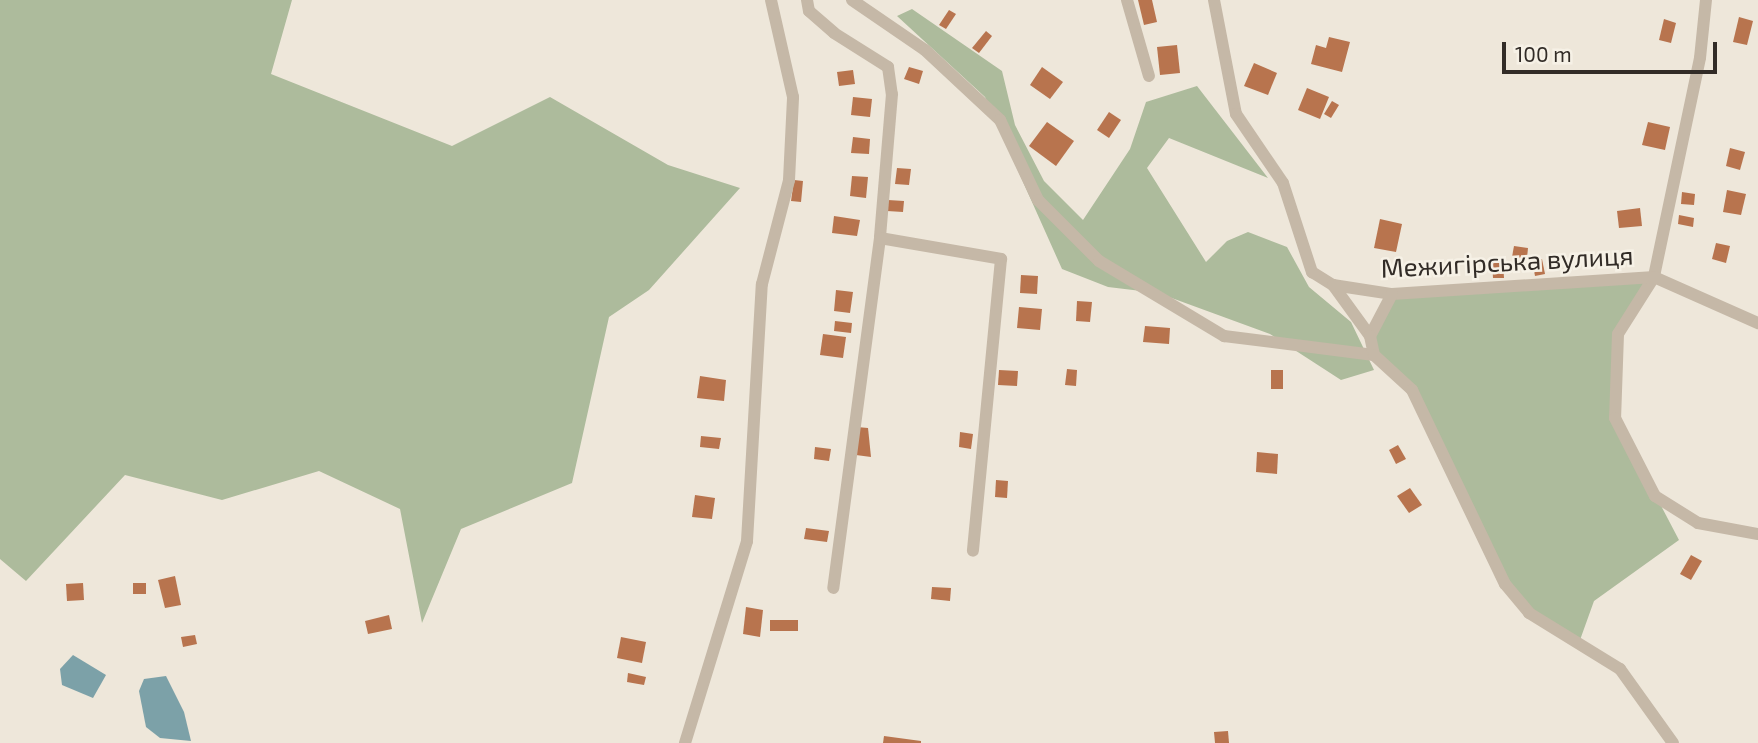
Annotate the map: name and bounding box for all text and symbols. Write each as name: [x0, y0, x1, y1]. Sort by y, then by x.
scale bar: [1506, 28, 1721, 72]
text: 100 m: [1515, 41, 1572, 66]
street label: Межигірська вулиця: [1380, 239, 1634, 283]

